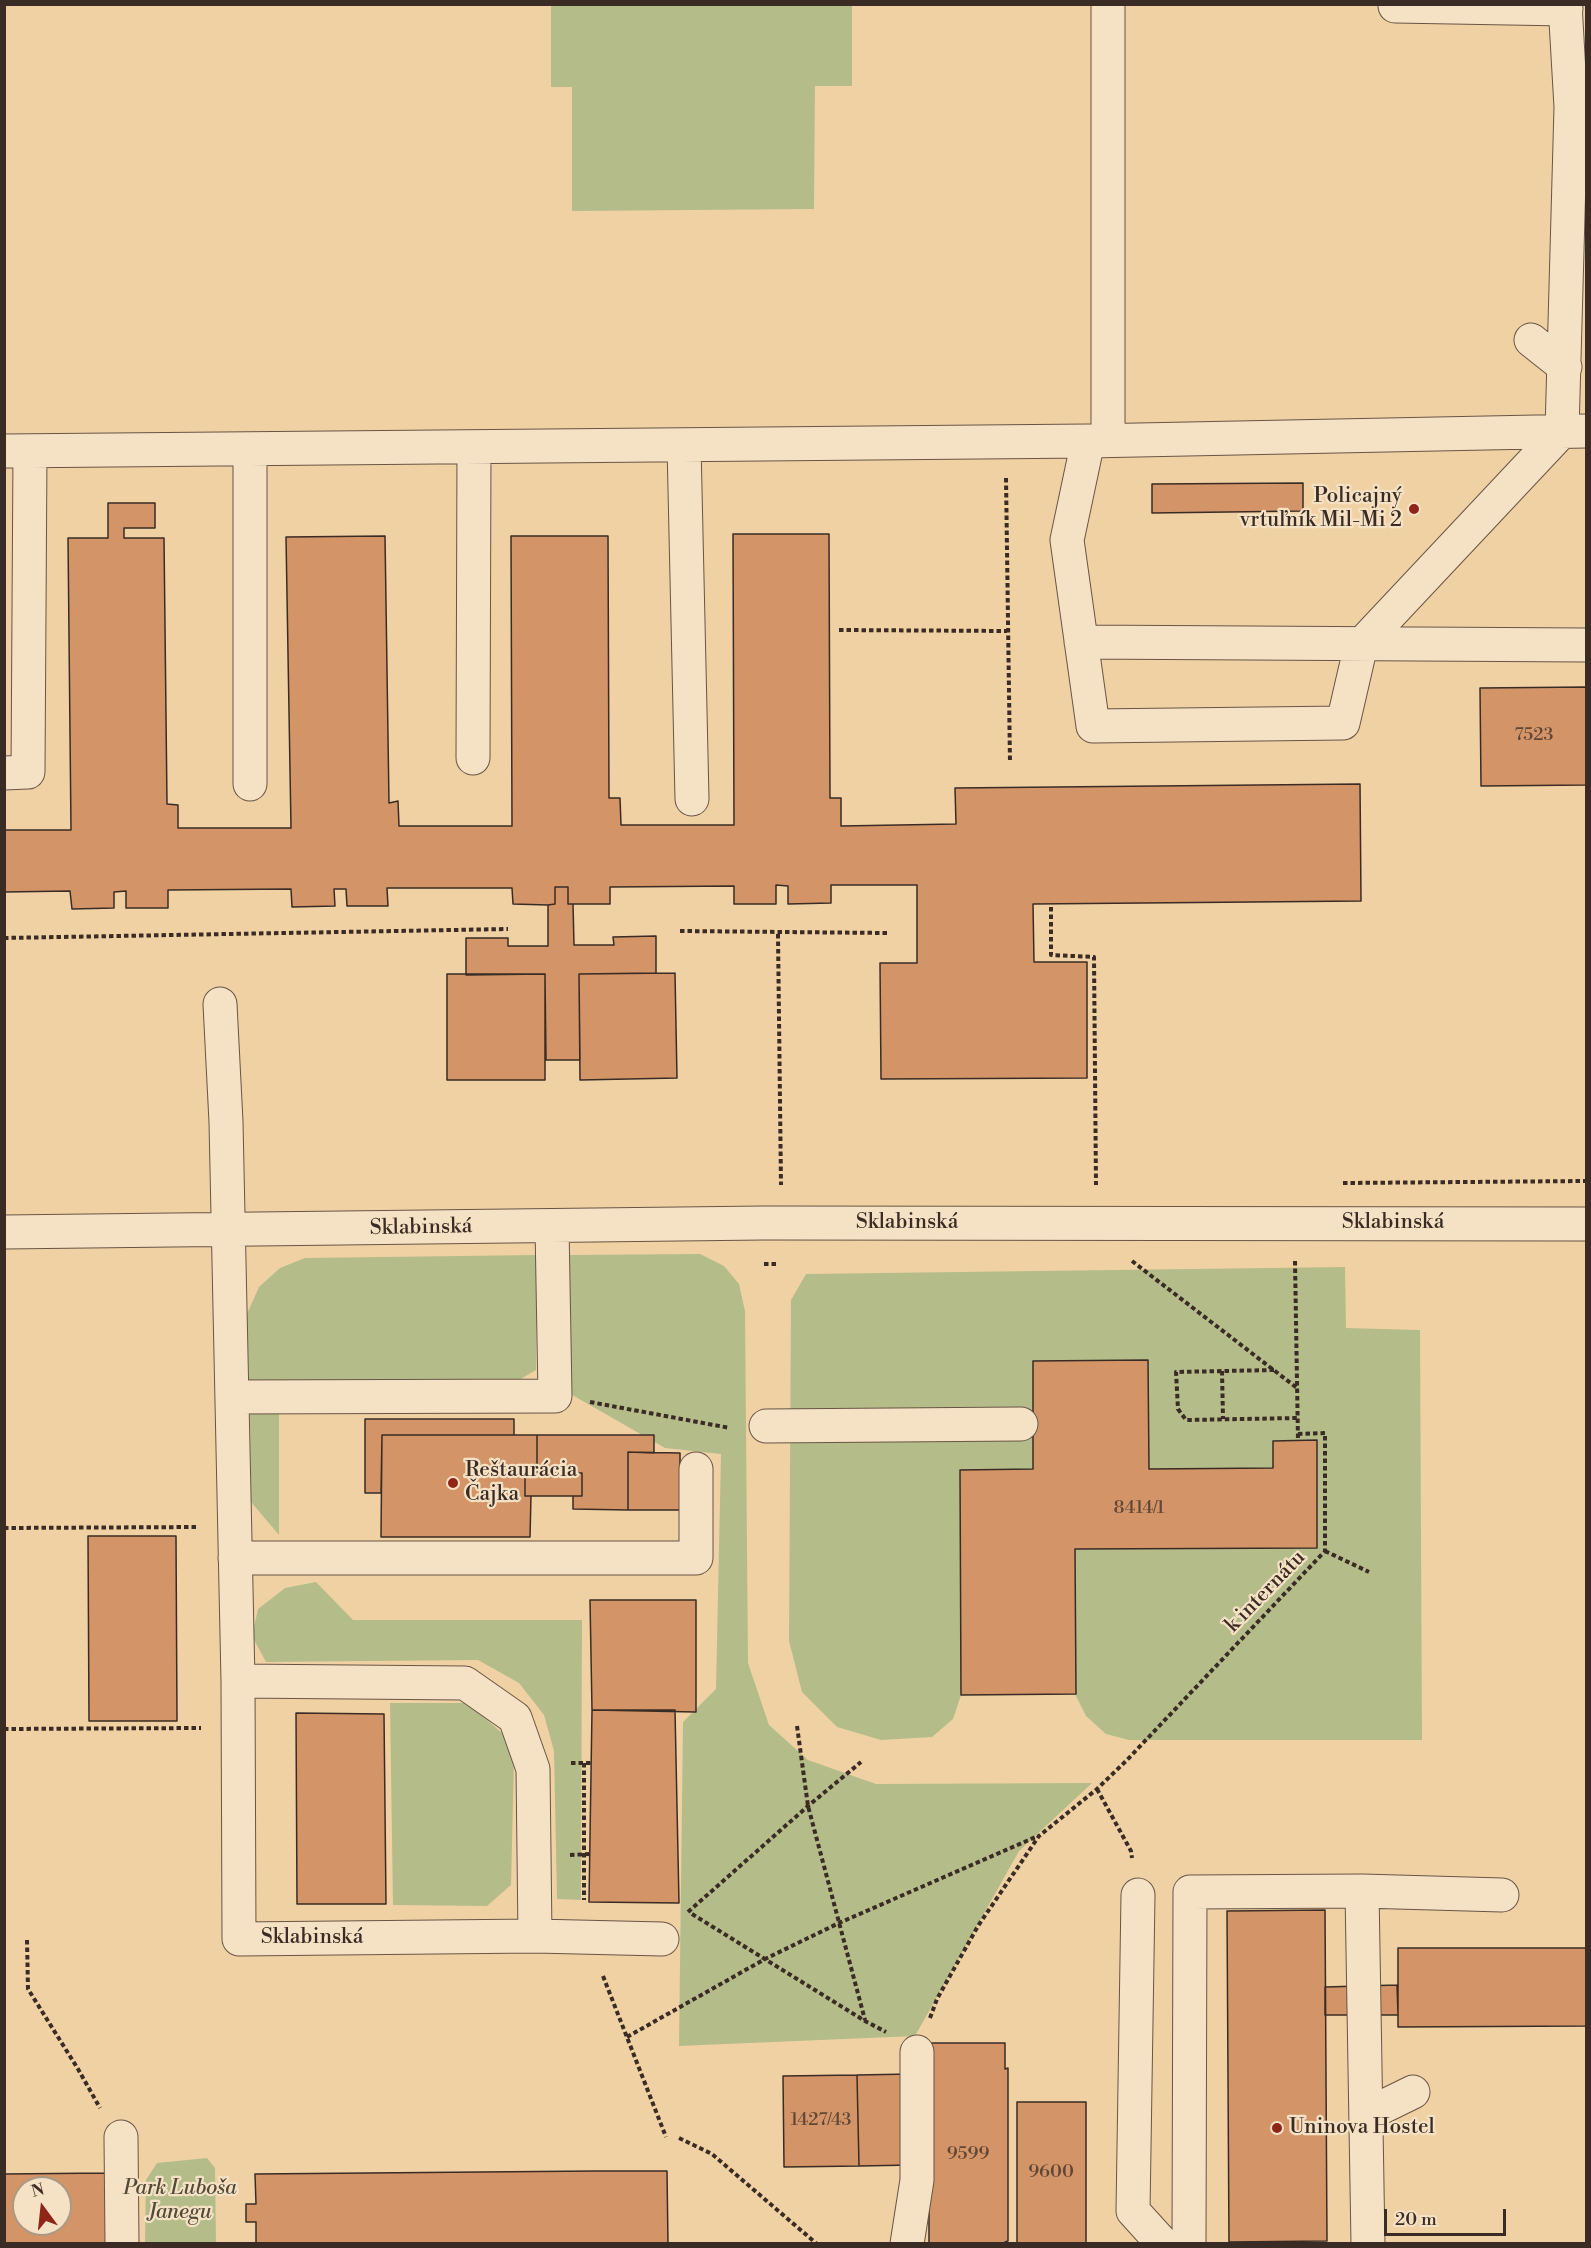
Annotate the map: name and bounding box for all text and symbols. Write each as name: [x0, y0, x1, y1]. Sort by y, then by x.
place label: Policajný vrtuľník Mil-Mi 2: [1240, 484, 1402, 534]
marker: Policajný vrtuľník Mil-Mi 2: [1407, 502, 1421, 516]
house number: 7523: [1515, 725, 1553, 747]
street label: Sklabinská: [856, 1210, 958, 1236]
street label: Sklabinská: [1342, 1210, 1444, 1236]
street label: Sklabinská: [369, 1215, 473, 1241]
place label: Reštaurácia Čajka: [465, 1458, 577, 1508]
marker: Reštaurácia Čajka: [446, 1476, 460, 1490]
house number: 8414/1: [1114, 1498, 1164, 1520]
street label: k internátu: [1221, 1546, 1311, 1638]
street label: Sklabinská: [261, 1925, 363, 1951]
house number: 1427/43: [790, 2110, 852, 2132]
place label: Uninova Hostel: [1289, 2115, 1435, 2141]
marker: Uninova Hostel: [1270, 2121, 1284, 2135]
house number: 9599: [947, 2144, 989, 2166]
house number: 9600: [1028, 2162, 1074, 2184]
north arrow: [12, 2176, 72, 2236]
park label: Park Luboša Janegu: [123, 2176, 237, 2226]
text: N: [29, 2179, 47, 2202]
scale bar: [1387, 2197, 1508, 2235]
text: 20 m: [1395, 2208, 1437, 2231]

